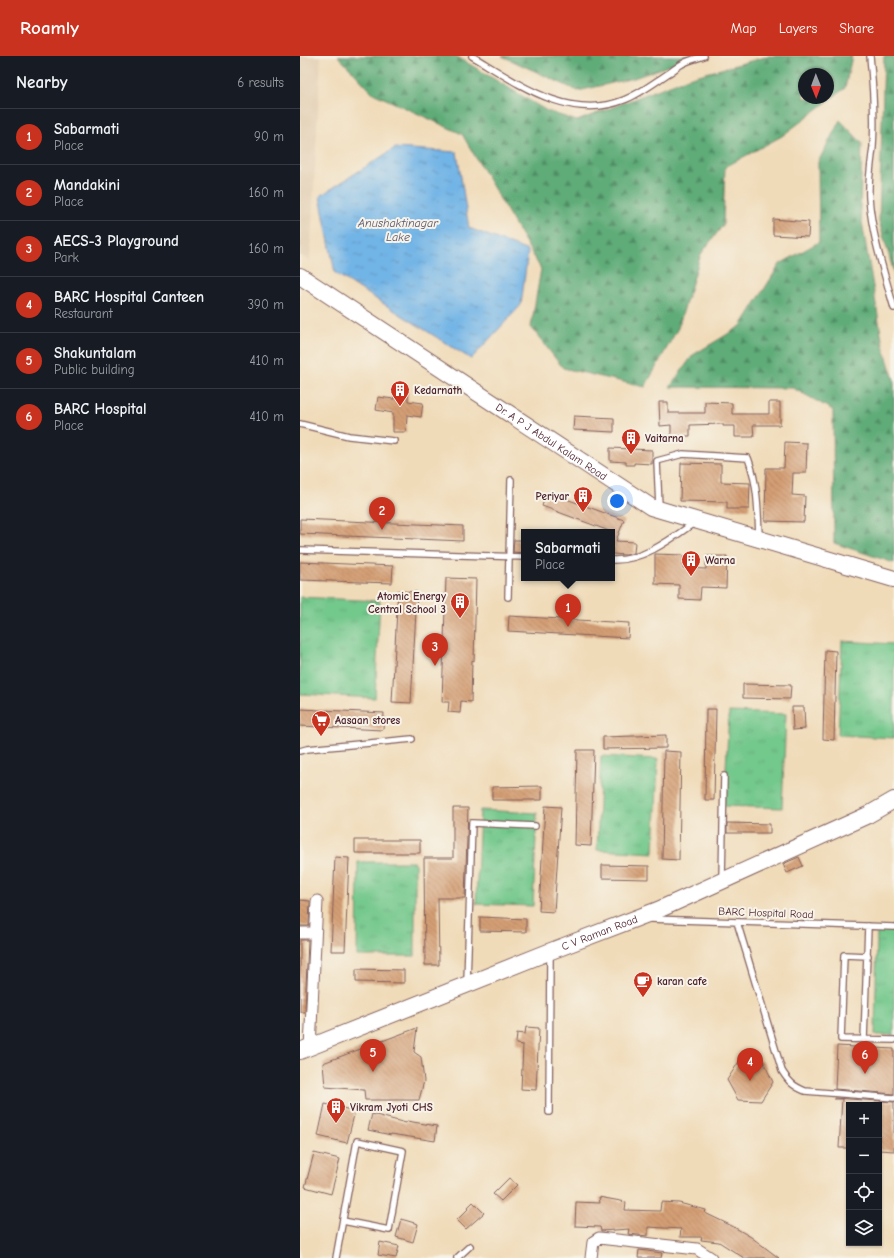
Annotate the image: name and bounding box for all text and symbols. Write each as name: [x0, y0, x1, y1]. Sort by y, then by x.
text: Roamly: [20, 17, 79, 39]
text: Map: [730, 20, 757, 37]
text: Layers: [779, 20, 817, 37]
text: Share: [839, 20, 874, 37]
north arrow: [798, 68, 834, 104]
text: Nearby: [16, 73, 67, 92]
text: 6 results: [237, 75, 284, 90]
text: Sabarmati: [54, 120, 119, 138]
text: 1: [26, 129, 32, 144]
text: 90 m: [254, 129, 284, 144]
text: Place: [54, 138, 84, 153]
text: Mandakini: [54, 176, 120, 194]
text: 2: [26, 185, 32, 200]
text: 160 m: [249, 185, 284, 200]
text: Place: [54, 194, 84, 209]
water label: Anushaktinagar Lake: [357, 216, 439, 244]
text: AECS-3 Playground: [54, 232, 179, 250]
text: 3: [26, 241, 32, 256]
text: 160 m: [249, 241, 284, 256]
text: Park: [54, 250, 79, 265]
text: BARC Hospital Canteen: [54, 288, 204, 306]
text: 4: [26, 297, 32, 312]
text: 390 m: [248, 297, 284, 312]
text: Restaurant: [54, 306, 113, 321]
text: Shakuntalam: [54, 344, 136, 362]
text: 5: [26, 353, 32, 368]
text: 410 m: [250, 353, 284, 368]
text: Public building: [54, 362, 135, 377]
building icon: Kedarnath: [389, 379, 411, 407]
place label: Kedarnath: [414, 384, 463, 397]
text: BARC Hospital: [54, 400, 147, 418]
street label: Dr. A P J Abdul Kalam Road: [493, 400, 610, 483]
text: 6: [26, 409, 32, 424]
text: 410 m: [250, 409, 284, 424]
text: Place: [54, 418, 84, 433]
building icon: Vaitarna: [620, 427, 642, 455]
place label: Vaitarna: [645, 432, 684, 445]
building icon: Periyar: [572, 485, 594, 513]
place label: Periyar: [536, 490, 570, 503]
your location: [607, 491, 627, 511]
pin: 2: [369, 497, 395, 530]
popup: [521, 529, 615, 581]
text: Sabarmati: [535, 539, 601, 557]
building icon: Warna: [680, 549, 702, 577]
place label: Warna: [705, 554, 735, 567]
text: Place: [535, 557, 565, 572]
place label: Atomic Energy Central School 3: [368, 590, 446, 616]
building icon: Atomic Energy Central School 3: [449, 591, 471, 619]
pin: 1: [555, 594, 581, 627]
pin: 3: [422, 633, 448, 666]
supermarket icon: Aasaan stores: [310, 709, 332, 737]
place label: Aasaan stores: [335, 714, 401, 727]
street label: BARC Hospital Road: [718, 905, 814, 921]
street label: C V Raman Road: [559, 912, 639, 953]
cafe icon: karan cafe: [632, 970, 654, 998]
place label: karan cafe: [657, 975, 707, 988]
pin: 5: [360, 1039, 386, 1072]
pin: 6: [852, 1041, 878, 1074]
pin: 4: [737, 1048, 763, 1081]
building icon: Vikram Jyoti CHS: [325, 1096, 347, 1124]
place label: Vikram Jyoti CHS: [350, 1101, 433, 1114]
map controls: [846, 1102, 882, 1246]
button: +: [846, 1102, 882, 1138]
button: −: [846, 1138, 882, 1174]
button: locate: [846, 1174, 882, 1210]
button: layers: [846, 1210, 882, 1246]

